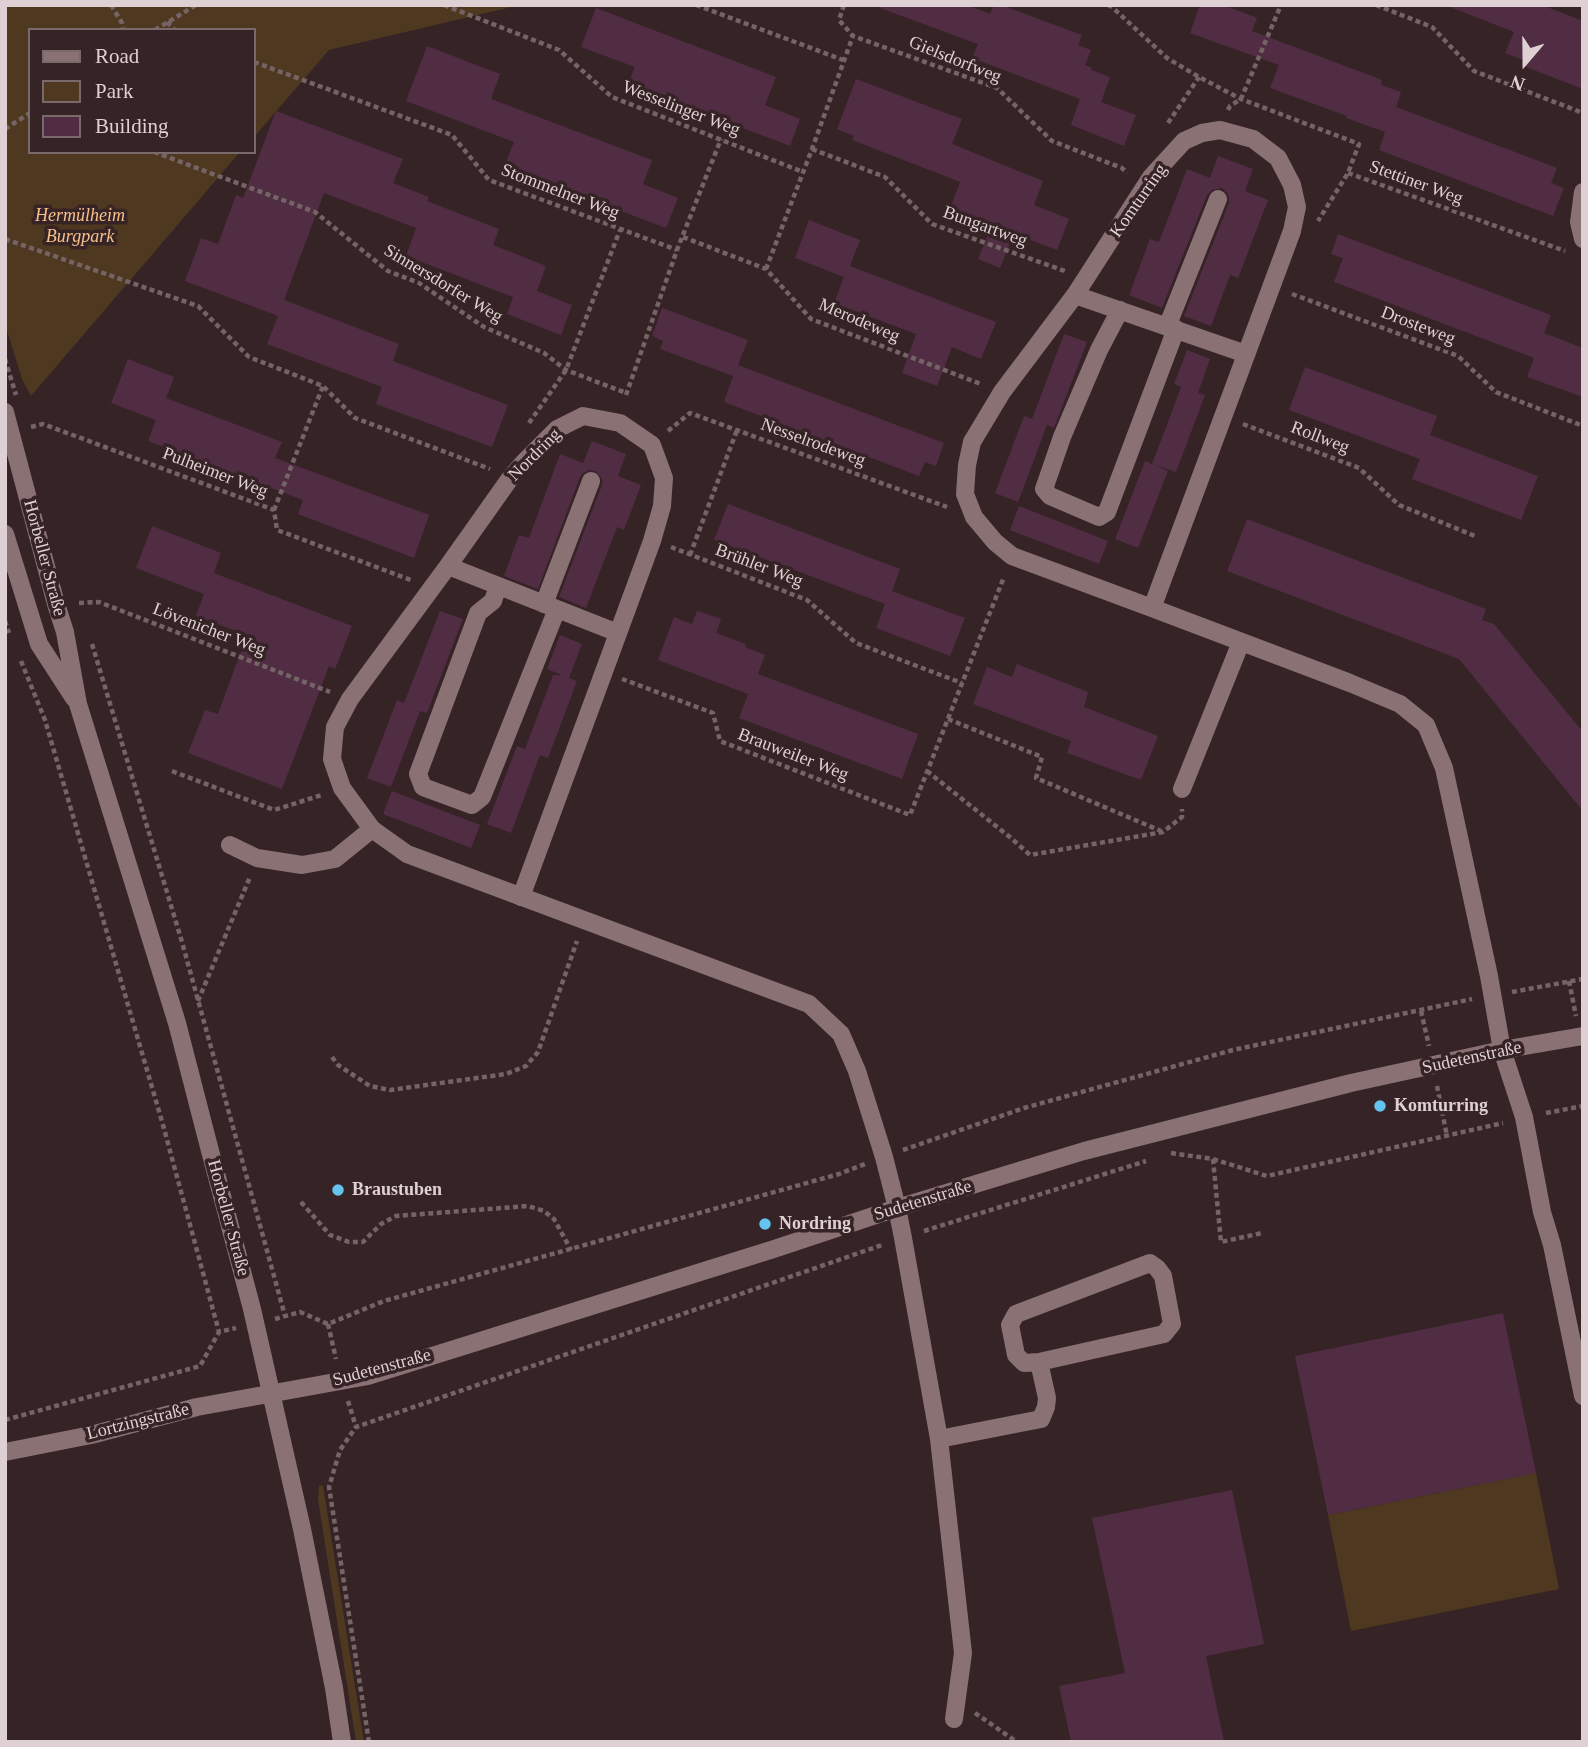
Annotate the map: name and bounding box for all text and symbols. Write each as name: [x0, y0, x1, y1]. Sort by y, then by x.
legend: [28, 28, 256, 154]
north arrow: [1490, 28, 1560, 98]
street label: Gielsdorfweg: [906, 32, 1004, 88]
text: Road: [95, 44, 139, 68]
text: N: [1508, 71, 1528, 95]
street label: Wesselinger Weg: [619, 77, 743, 141]
text: Park: [95, 79, 134, 103]
text: Building: [95, 114, 169, 138]
street label: Stettiner Weg: [1366, 156, 1466, 210]
street label: Stommelner Weg: [498, 160, 622, 224]
street label: Komturring: [1106, 160, 1172, 242]
street label: Bungartweg: [940, 202, 1030, 252]
park label: Hermülheim Burgpark: [35, 205, 125, 248]
street label: Sinnersdorfer Weg: [380, 240, 506, 328]
street label: Merodeweg: [815, 294, 903, 348]
street label: Drosteweg: [1378, 302, 1458, 350]
street label: Nesselrodeweg: [758, 414, 868, 472]
street label: Rollweg: [1288, 417, 1352, 459]
street label: Nordring: [504, 424, 566, 486]
street label: Pulheimer Weg: [159, 443, 271, 503]
street label: Horbeller Straße: [18, 498, 70, 618]
street label: Brühler Weg: [712, 539, 806, 593]
street label: Lövenicher Weg: [150, 599, 268, 661]
street label: Brauweiler Weg: [735, 724, 851, 786]
street label: Sudetenstraße: [1420, 1037, 1524, 1079]
place label: Komturring: [1394, 1095, 1488, 1117]
marker: Komturring: [1372, 1098, 1388, 1114]
street label: Horbeller Straße: [202, 1158, 254, 1278]
street label: Sudetenstraße: [872, 1176, 974, 1226]
place label: Braustuben: [352, 1179, 442, 1201]
marker: Braustuben: [330, 1182, 346, 1198]
place label: Nordring: [779, 1213, 851, 1235]
marker: Nordring: [757, 1216, 773, 1232]
street label: Sudetenstraße: [330, 1345, 434, 1391]
street label: Lortzingstraße: [84, 1399, 192, 1445]

